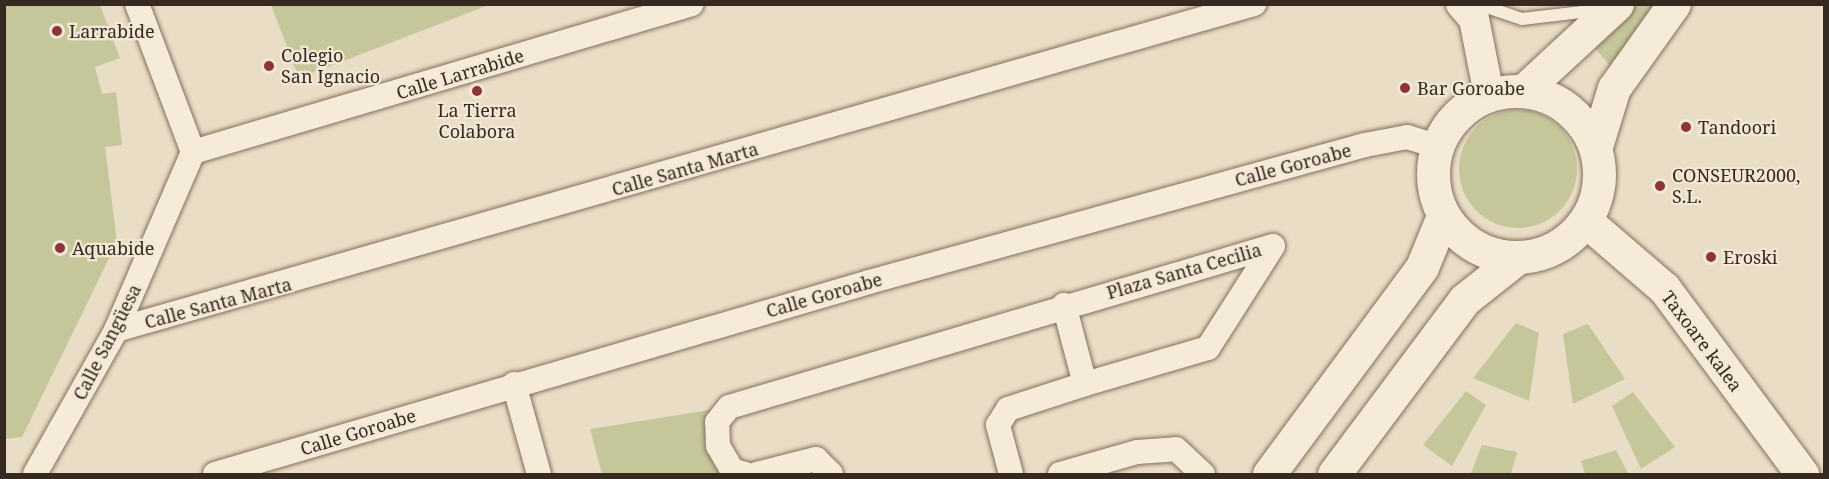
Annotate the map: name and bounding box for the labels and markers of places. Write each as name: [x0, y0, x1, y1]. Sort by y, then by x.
place label: Larrabide: [69, 20, 155, 42]
marker: Larrabide: [50, 24, 64, 38]
place label: Colegio San Ignacio: [281, 45, 380, 88]
marker: Colegio San Ignacio: [262, 59, 276, 73]
place label: Bar Goroabe: [1417, 77, 1525, 99]
marker: Bar Goroabe: [1398, 81, 1412, 95]
marker: La Tierra Colabora: [470, 84, 484, 98]
place label: La Tierra Colabora: [437, 100, 517, 142]
place label: Tandoori: [1698, 116, 1776, 138]
marker: Tandoori: [1679, 120, 1693, 134]
place label: CONSEUR2000, S.L.: [1672, 165, 1801, 207]
marker: CONSEUR2000, S.L.: [1653, 179, 1667, 193]
place label: Aquabide: [72, 237, 154, 259]
marker: Aquabide: [53, 241, 67, 255]
place label: Eroski: [1723, 246, 1777, 268]
marker: Eroski: [1704, 250, 1718, 264]

